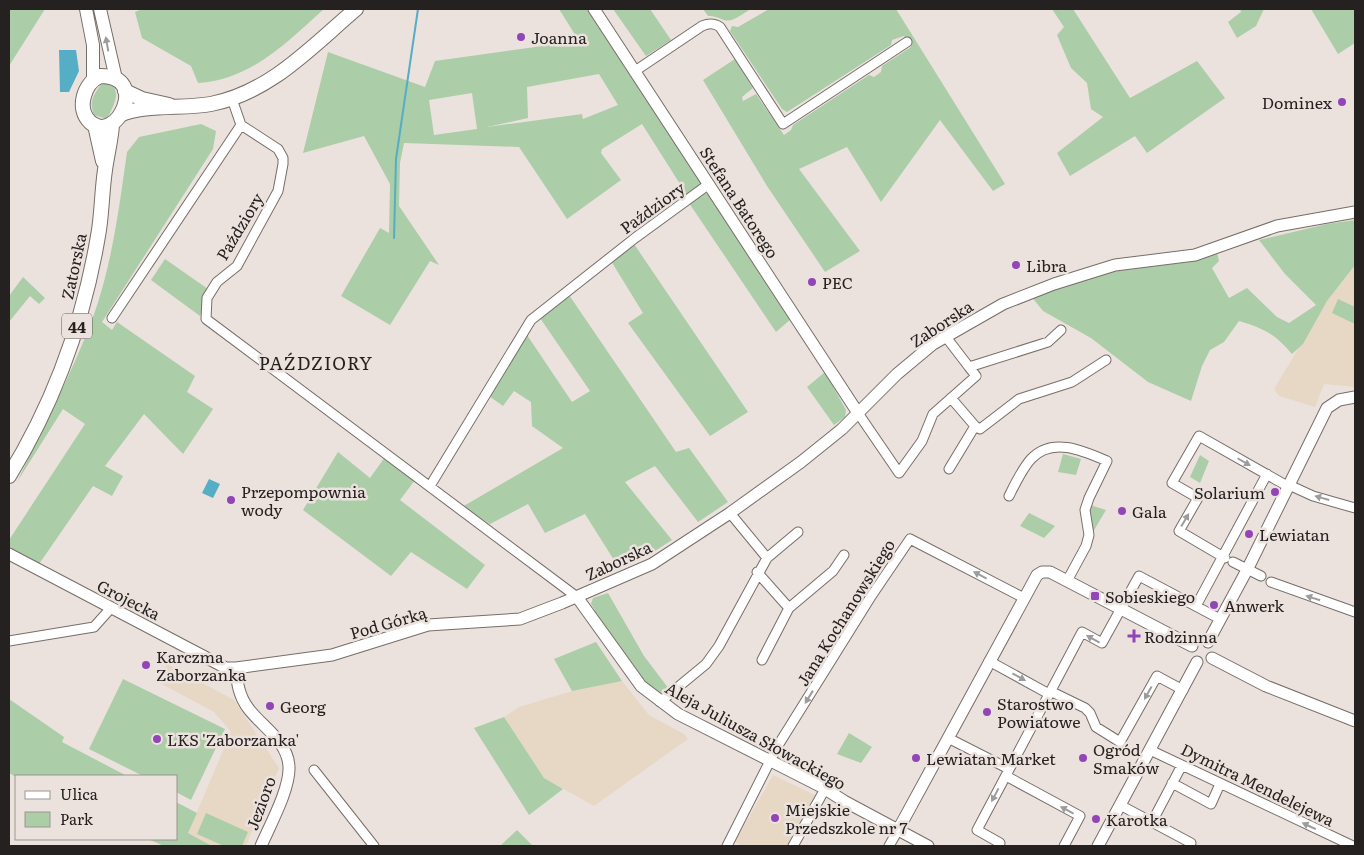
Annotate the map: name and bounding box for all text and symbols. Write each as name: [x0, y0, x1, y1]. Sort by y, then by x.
place label: Joanna: [531, 25, 587, 49]
marker: Joanna: [515, 31, 527, 43]
one-way arrow: [103, 35, 111, 51]
place label: Dominex: [1262, 90, 1333, 114]
marker: Dominex: [1336, 96, 1348, 108]
street label: Stefana Batorego: [695, 141, 785, 263]
street label: Paździory: [615, 175, 690, 239]
street label: Paździory: [209, 187, 269, 264]
street label: Zatorska: [54, 230, 92, 301]
place label: Libra: [1026, 253, 1067, 277]
marker: Libra: [1010, 259, 1022, 271]
place label: PEC: [822, 270, 853, 294]
marker: PEC: [806, 276, 818, 288]
street label: Zaborska: [905, 293, 978, 352]
road number: 44: [62, 314, 92, 338]
district label: PAŹDZIORY: [259, 349, 373, 376]
one-way arrow: [1238, 457, 1251, 466]
place label: Przepompownia wody: [241, 479, 366, 521]
place label: Solarium: [1194, 480, 1265, 504]
marker: Solarium: [1269, 486, 1281, 498]
marker: Przepompownia wody: [225, 494, 237, 506]
one-way arrow: [1314, 494, 1329, 502]
place label: Gala: [1132, 499, 1167, 523]
marker: Gala: [1116, 505, 1128, 517]
one-way arrow: [1181, 513, 1189, 527]
place label: Lewiatan: [1259, 522, 1330, 546]
marker: Lewiatan: [1243, 528, 1255, 540]
street label: Zaborska: [581, 534, 655, 586]
street label: Jana Kochanowskiego: [790, 534, 900, 690]
one-way arrow: [973, 571, 988, 579]
street label: Grojecka: [93, 573, 165, 625]
place label: Sobieskiego: [1105, 584, 1195, 608]
marker: Sobieskiego: [1089, 590, 1101, 602]
place label: Anwerk: [1224, 593, 1284, 617]
one-way arrow: [1305, 594, 1320, 601]
street label: Pod Górką: [347, 599, 430, 644]
marker: Anwerk: [1208, 599, 1220, 611]
place label: Rodzinna: [1144, 624, 1217, 648]
marker: Rodzinna: [1128, 630, 1140, 642]
one-way arrow: [1086, 634, 1100, 643]
place label: Karczma Zaborzanka: [156, 644, 247, 686]
marker: Karczma Zaborzanka: [140, 659, 152, 671]
one-way arrow: [1012, 673, 1025, 682]
street label: Aleja Juliusza Słowackiego: [661, 675, 851, 795]
one-way arrow: [1143, 686, 1152, 699]
one-way arrow: [804, 691, 814, 704]
place label: Starostwo Powiatowe: [997, 691, 1081, 733]
place label: Georg: [280, 694, 326, 718]
marker: Georg: [264, 700, 276, 712]
marker: Starostwo Powiatowe: [981, 706, 993, 718]
place label: LKS 'Zaborzanka': [167, 727, 299, 751]
marker: LKS 'Zaborzanka': [151, 733, 163, 745]
street label: Dymitra Mendelejewa: [1177, 736, 1339, 832]
place label: Ogród Smaków: [1093, 737, 1160, 779]
place label: Lewiatan Market: [926, 746, 1056, 770]
marker: Lewiatan Market: [910, 752, 922, 764]
marker: Ogród Smaków: [1077, 752, 1089, 764]
street label: Jezioro: [239, 773, 281, 833]
legend: [15, 775, 178, 840]
text: Ulica: [60, 782, 99, 805]
one-way arrow: [991, 788, 1000, 802]
place label: Miejskie Przedszkole nr 7: [785, 797, 908, 839]
one-way arrow: [1060, 805, 1073, 814]
text: Park: [60, 807, 94, 830]
place label: Karotka: [1106, 807, 1168, 831]
marker: Miejskie Przedszkole nr 7: [769, 812, 781, 824]
marker: Karotka: [1090, 813, 1102, 825]
one-way arrow: [1302, 821, 1316, 829]

